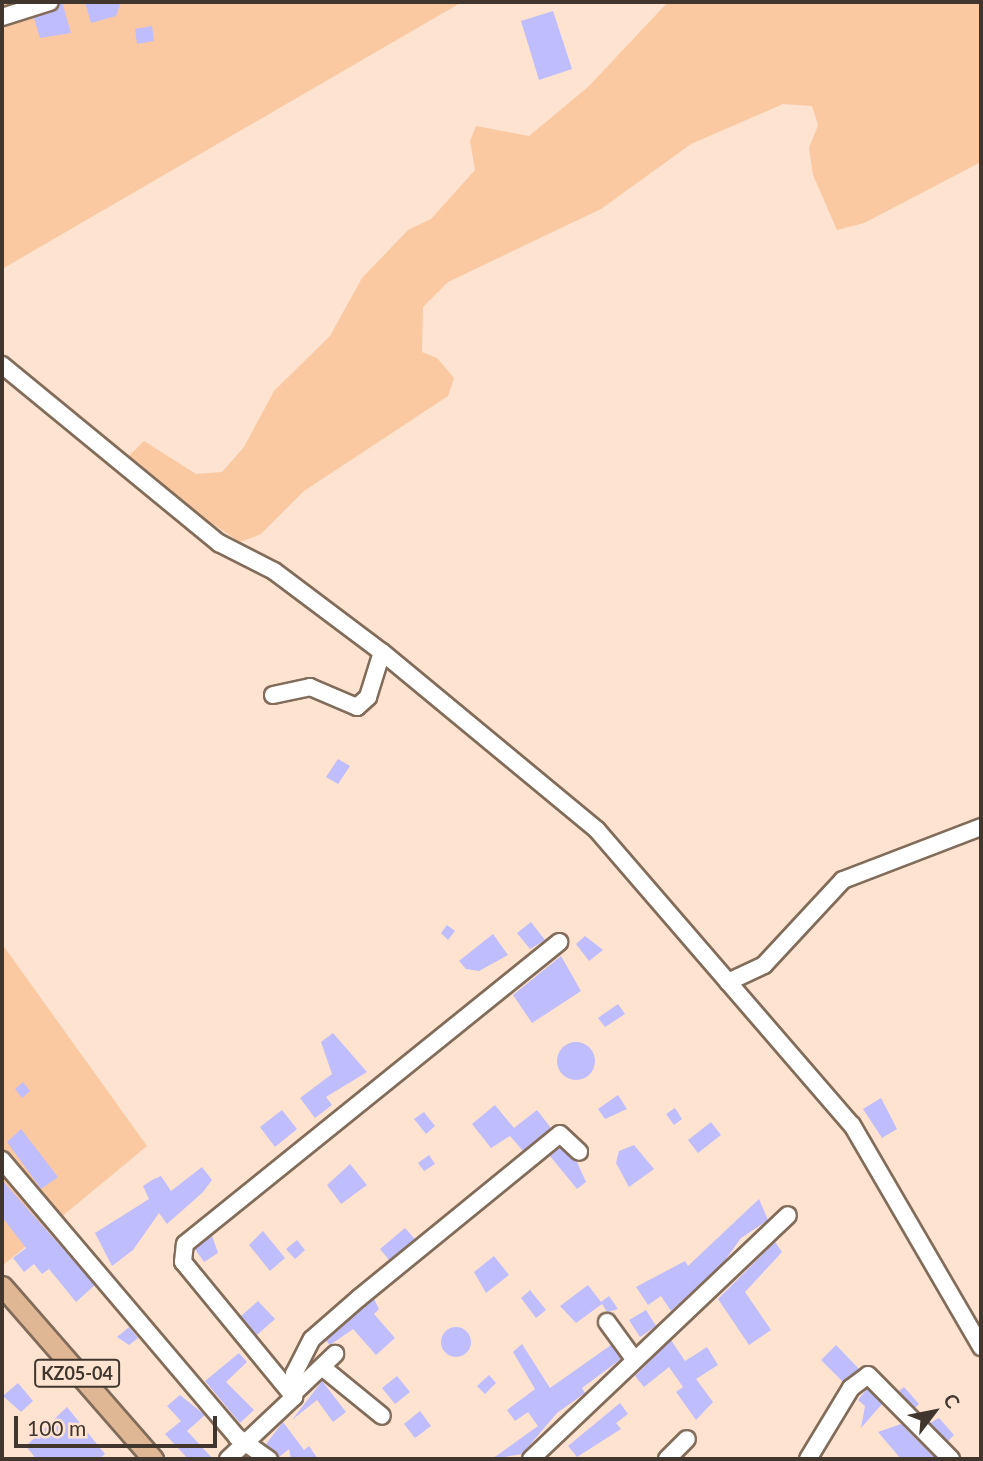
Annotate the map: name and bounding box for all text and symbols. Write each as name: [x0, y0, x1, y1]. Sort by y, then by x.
road number: KZ05-04: [33, 1358, 121, 1388]
north arrow: [899, 1377, 969, 1447]
text: С: [939, 1389, 965, 1412]
scale bar: [18, 1402, 220, 1446]
text: 100 m: [27, 1415, 86, 1440]

